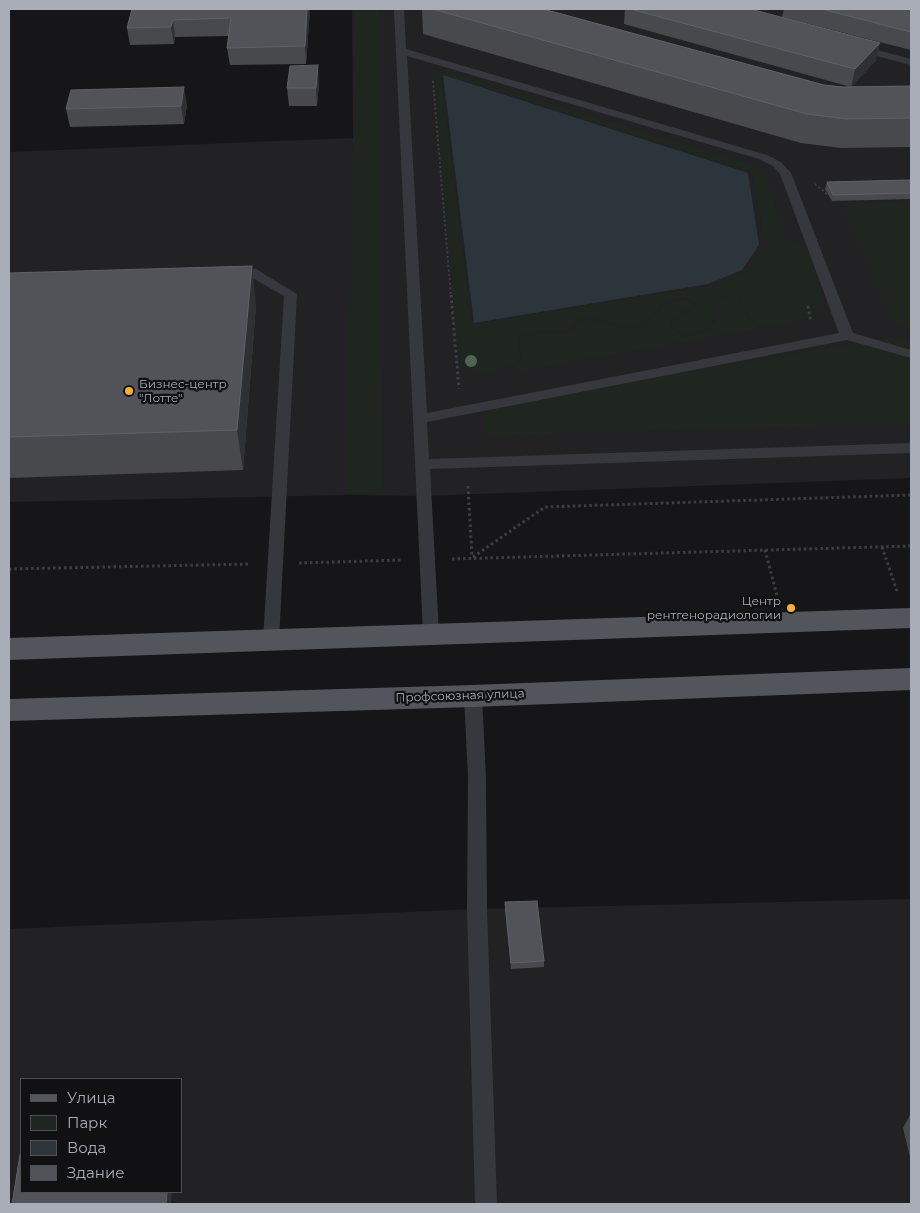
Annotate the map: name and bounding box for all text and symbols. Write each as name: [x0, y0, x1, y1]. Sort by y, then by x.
place label: Бизнес-центр "Лотте": [139, 377, 227, 405]
marker: Бизнес-центр "Лотте": [123, 385, 135, 397]
place label: Центр рентгенорадиологии: [647, 594, 781, 622]
marker: Центр рентгенорадиологии: [785, 602, 797, 614]
street label: Профсоюзная улица: [395, 687, 525, 705]
legend: [20, 1078, 182, 1193]
text: Улица: [67, 1088, 115, 1107]
text: Парк: [67, 1113, 107, 1132]
text: Вода: [67, 1138, 106, 1157]
text: Здание: [67, 1163, 125, 1182]

